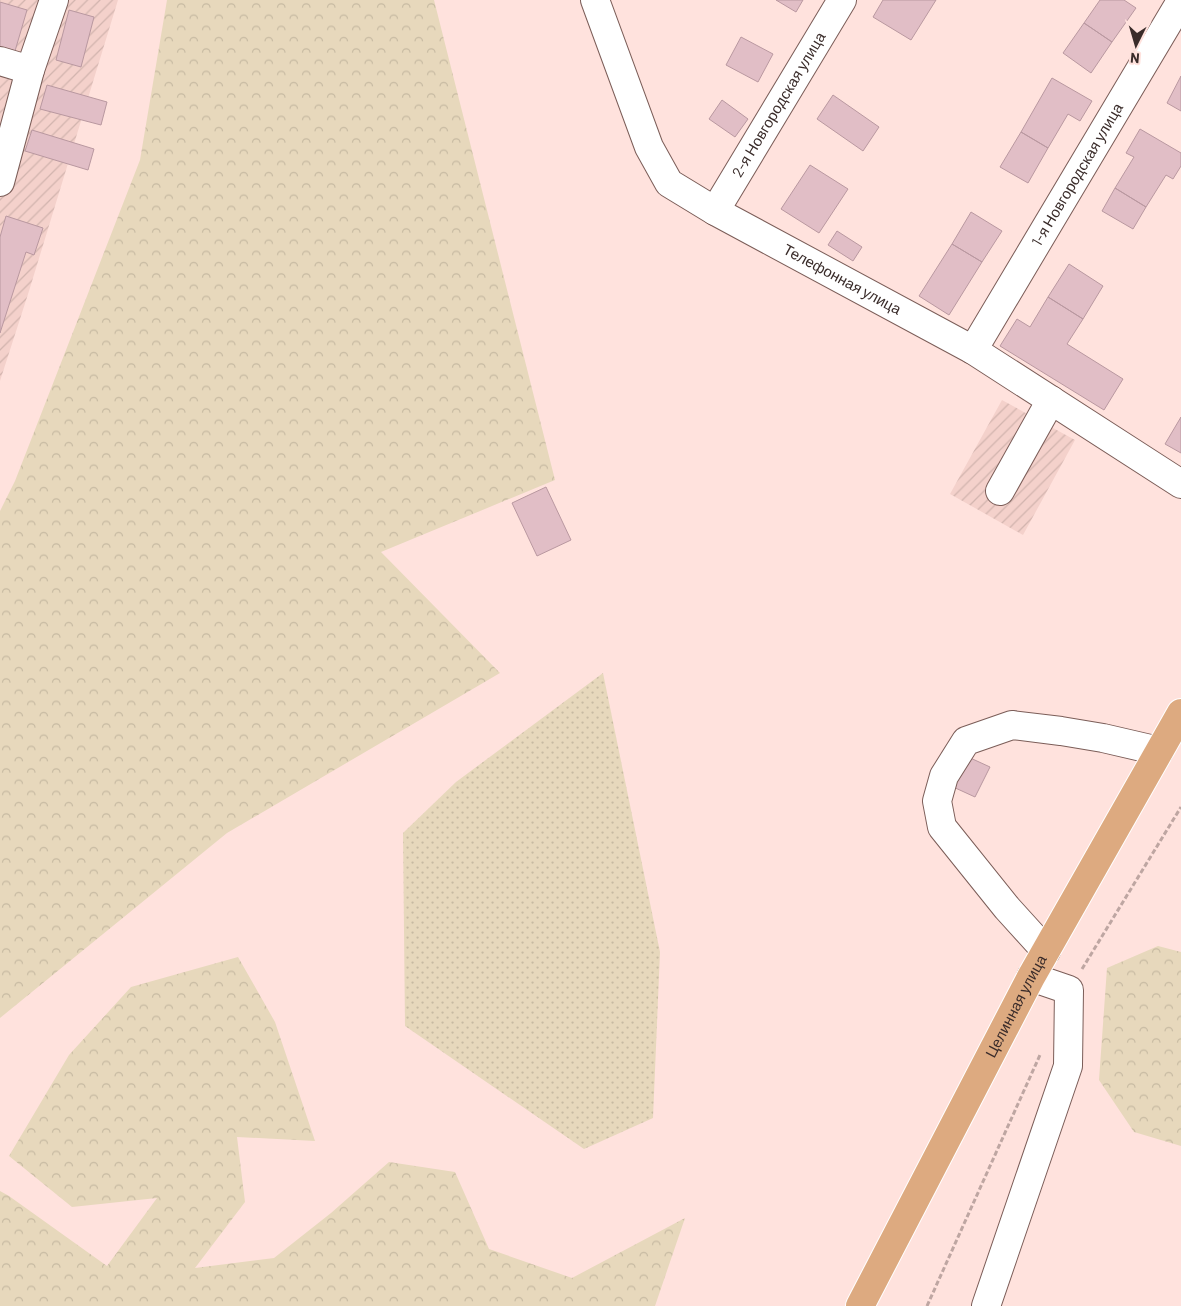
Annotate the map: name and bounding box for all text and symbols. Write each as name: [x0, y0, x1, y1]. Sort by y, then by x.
north arrow: [1111, 20, 1161, 70]
street label: 2-я Новгородская улица: [728, 28, 829, 180]
text: N: [1129, 50, 1140, 67]
street label: 1-я Новгородская улица: [1027, 99, 1126, 249]
street label: Телефонная улица: [780, 240, 905, 318]
street label: Целинная улица: [981, 951, 1050, 1060]

